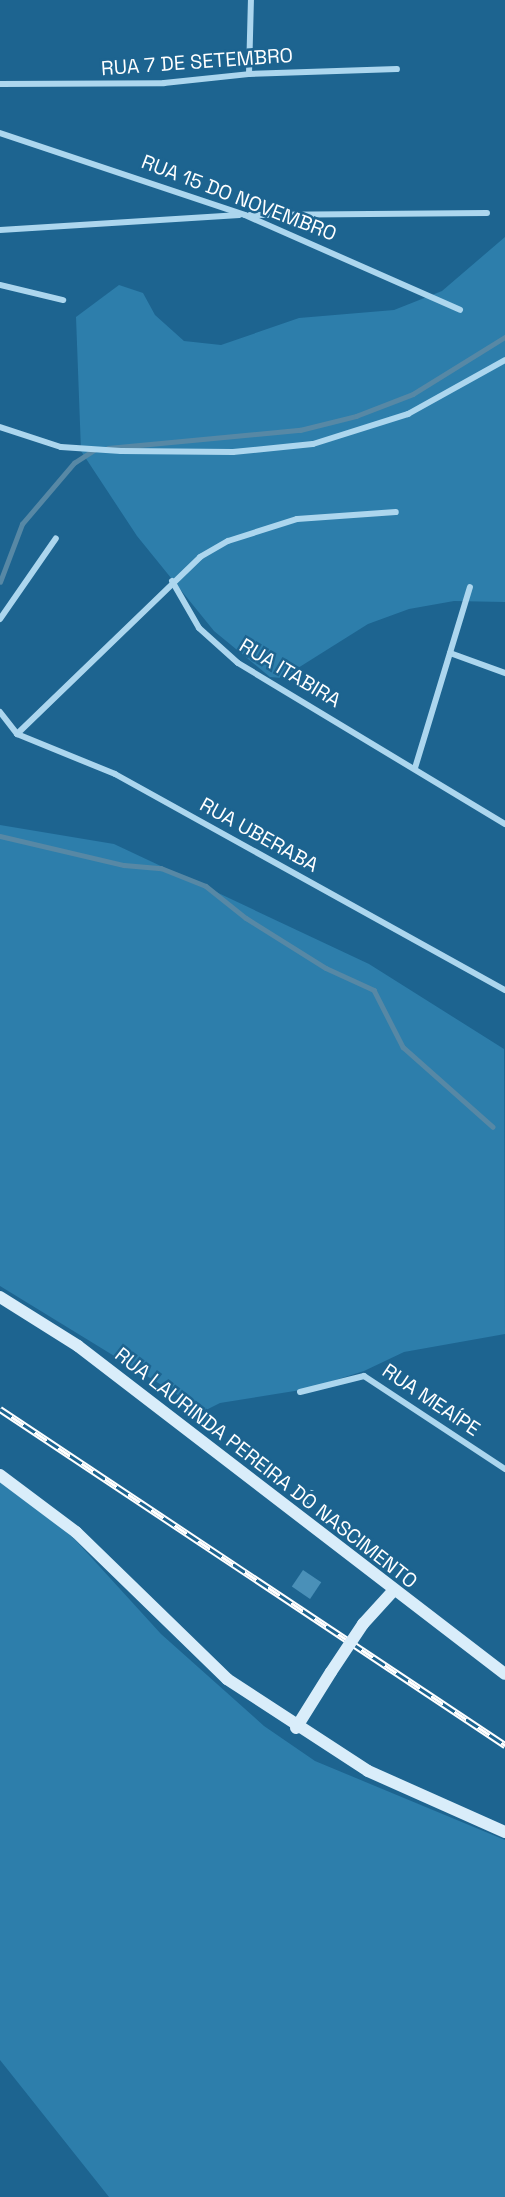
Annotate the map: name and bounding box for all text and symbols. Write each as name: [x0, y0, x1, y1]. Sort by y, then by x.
street label: RUA 7 DE SETEMBRO: [100, 43, 294, 81]
street label: RUA 15 DO NOVEMBRO: [138, 150, 340, 246]
street label: RUA ITABIRA: [235, 633, 345, 713]
street label: RUA UBERABA: [195, 792, 323, 878]
street label: RUA LAURINDA PEREIRA DO NASCIMENTO: [110, 1342, 422, 1594]
street label: RUA MEAÍPE: [378, 1359, 484, 1441]

